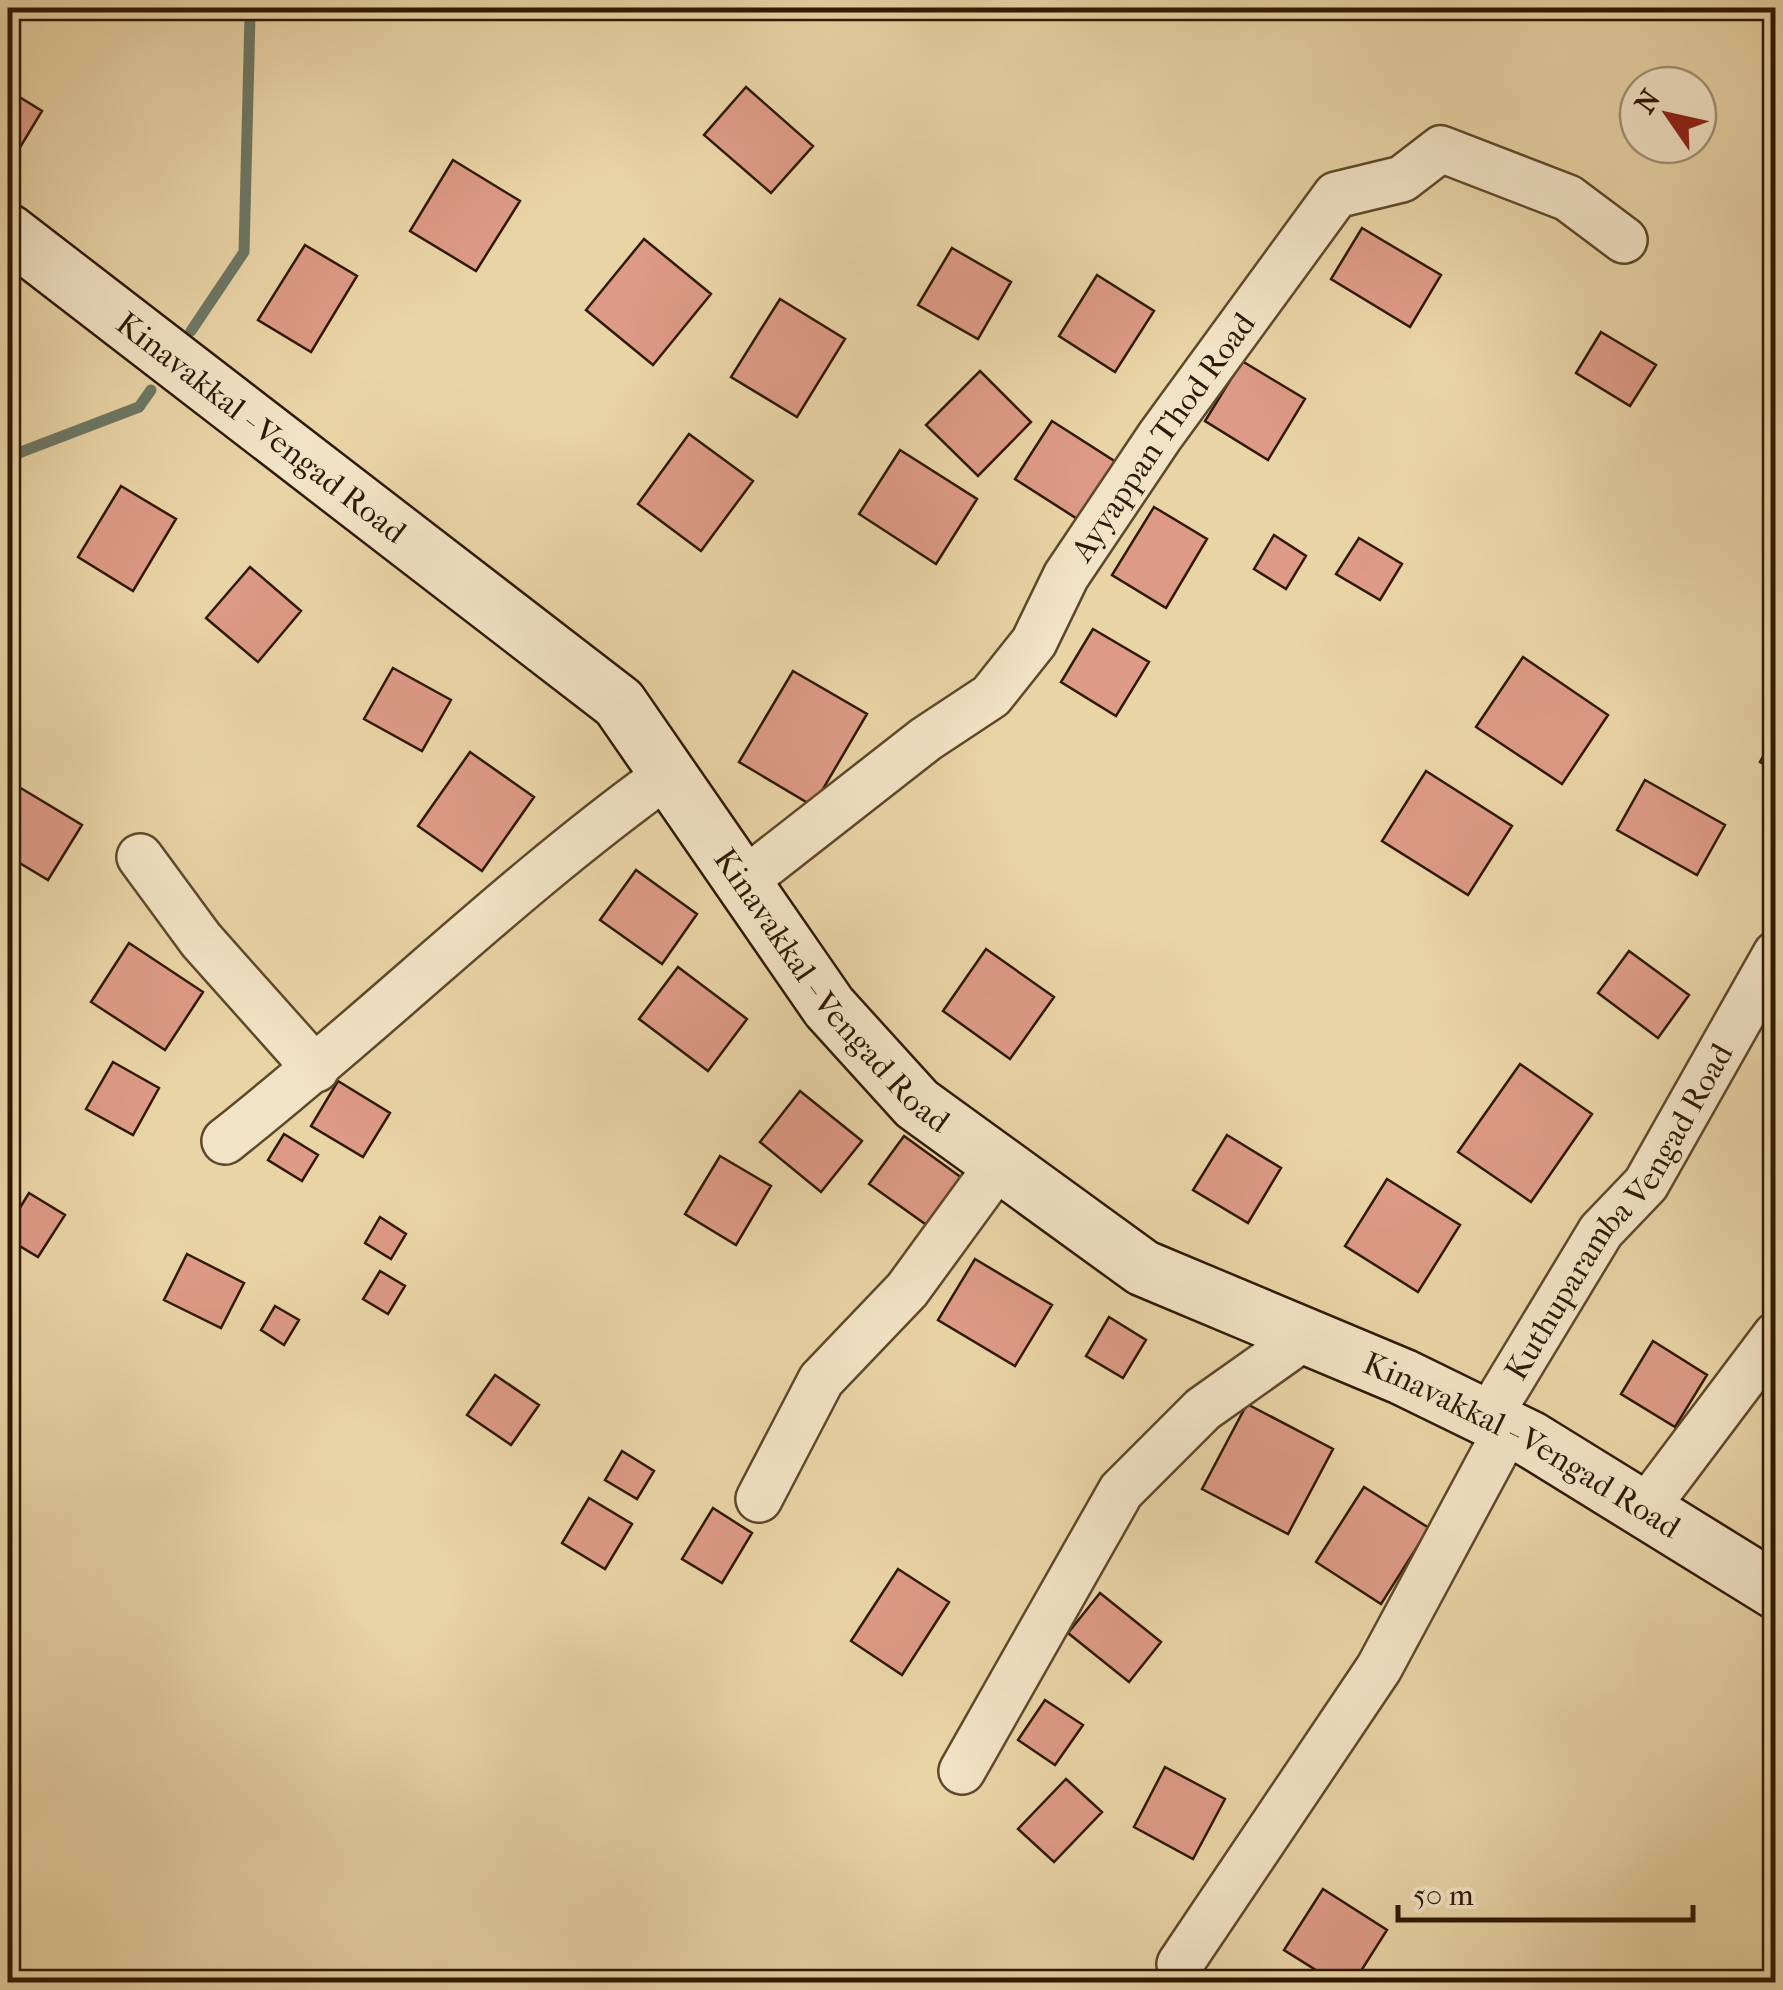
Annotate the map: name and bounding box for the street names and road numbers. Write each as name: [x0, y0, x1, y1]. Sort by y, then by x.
street label: Kinavakkal - Vengad Road: [109, 305, 414, 551]
street label: Ayyappan Thod Road: [1062, 305, 1263, 570]
street label: Kinavakkal - Vengad Road: [706, 842, 957, 1141]
street label: Kuthuparamba Vengad Road: [1497, 1037, 1741, 1387]
street label: Kinavakkal - Vengad Road: [1358, 1345, 1687, 1547]

